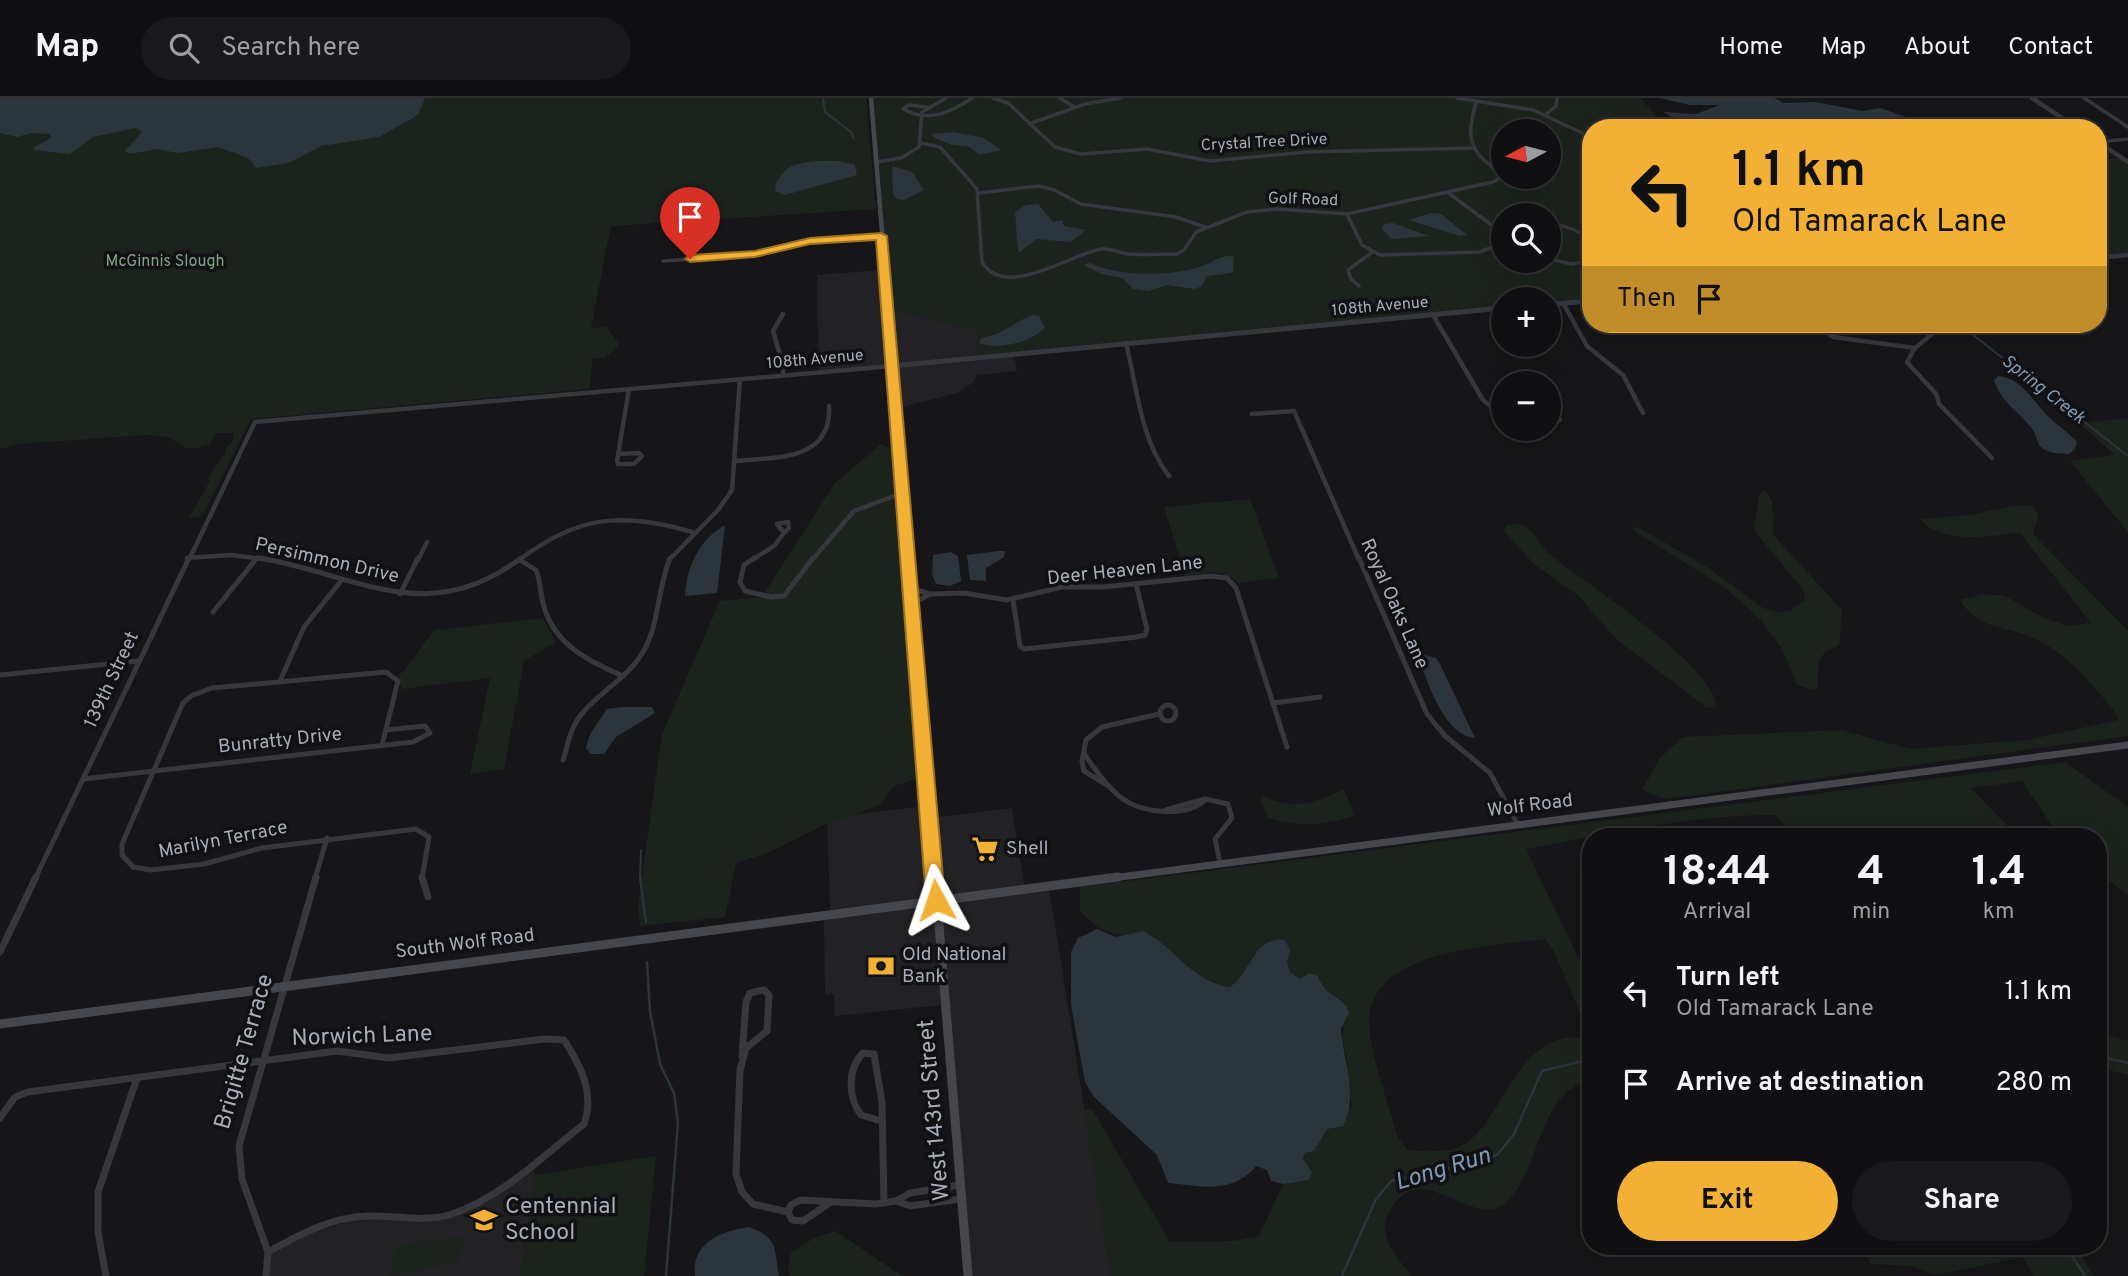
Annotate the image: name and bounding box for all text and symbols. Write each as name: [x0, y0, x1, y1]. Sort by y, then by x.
search box: [141, 17, 631, 80]
text: Map: [35, 27, 99, 69]
icon: search: [165, 29, 203, 67]
text: Search here: [221, 32, 360, 65]
text: Home: [1719, 33, 1783, 63]
text: Map: [1821, 33, 1866, 63]
text: About: [1904, 33, 1970, 63]
text: Contact: [2008, 33, 2093, 63]
north arrow: [1491, 119, 1561, 189]
map controls: [1491, 119, 1561, 441]
street label: Crystal Tree Drive: [1200, 130, 1328, 156]
text: 1.1 km: [1732, 142, 1866, 204]
icon: left: [1617, 147, 1708, 238]
pin: [660, 187, 720, 259]
street label: Golf Road: [1268, 189, 1338, 211]
icon: arrive: [671, 198, 709, 236]
button: search: [1491, 203, 1561, 273]
text: Old Tamarack Lane: [1732, 203, 2007, 243]
park label: McGinnis Slough: [106, 252, 224, 272]
icon: arrive: [1690, 280, 1728, 318]
text: Then: [1617, 283, 1676, 316]
button: +: [1491, 287, 1561, 357]
street label: 108th Avenue: [1331, 293, 1429, 321]
street label: 108th Avenue: [766, 346, 864, 374]
water label: Spring Creek: [1996, 350, 2090, 431]
button: −: [1491, 371, 1561, 441]
street label: Persimmon Drive: [253, 533, 401, 589]
street label: Royal Oaks Lane: [1354, 535, 1434, 673]
street label: Deer Heaven Lane: [1046, 551, 1204, 591]
street label: 139th Street: [79, 628, 145, 732]
street label: Bunratty Drive: [217, 723, 343, 759]
street label: Wolf Road: [1486, 789, 1574, 823]
street label: Marilyn Terrace: [156, 816, 290, 864]
supermarket icon: Shell: [970, 834, 1000, 864]
place label: Shell: [1006, 837, 1049, 861]
text: 18:44: [1663, 847, 1771, 900]
text: 4: [1858, 847, 1885, 900]
text: 1.4: [1971, 847, 2026, 900]
position arrow: [899, 863, 973, 937]
text: Arrival: [1683, 898, 1751, 927]
text: min: [1852, 898, 1890, 927]
text: km: [1983, 898, 2015, 927]
street label: South Wolf Road: [394, 924, 536, 964]
place label: Old National Bank: [902, 943, 1006, 989]
bank icon: Old National Bank: [866, 951, 896, 981]
text: Turn left: [1676, 962, 1780, 995]
street label: Brigitte Terrace: [209, 971, 281, 1133]
icon: left: [1617, 974, 1655, 1012]
text: 1.1 km: [2005, 976, 2072, 1009]
text: Old Tamarack Lane: [1676, 995, 1874, 1024]
street label: West 143rd Street: [913, 1018, 957, 1202]
street label: Norwich Lane: [291, 1020, 433, 1054]
icon: arrive: [1617, 1065, 1655, 1103]
text: Arrive at destination: [1676, 1067, 1924, 1100]
text: 280 m: [1996, 1067, 2072, 1100]
water label: Long Run: [1392, 1141, 1494, 1199]
button: Exit: [1617, 1161, 1838, 1241]
button: Share: [1852, 1161, 2072, 1241]
place label: Centennial School: [505, 1193, 616, 1248]
school or university icon: Centennial School: [469, 1205, 499, 1235]

